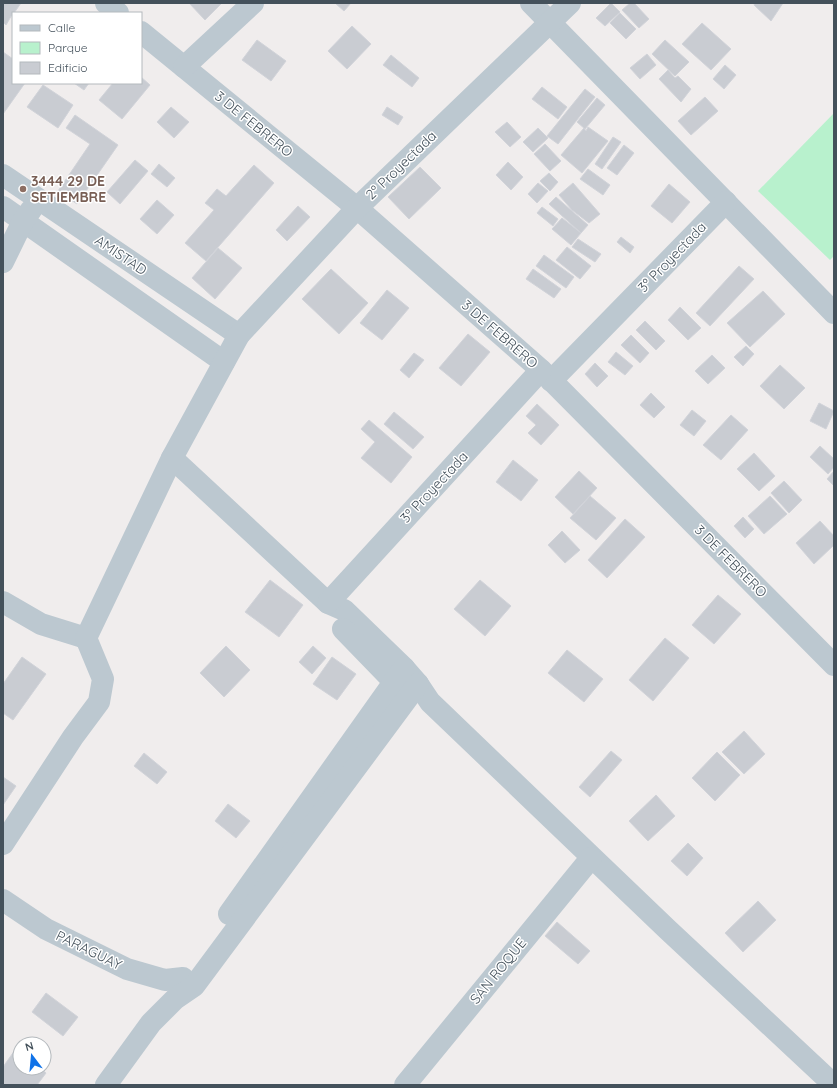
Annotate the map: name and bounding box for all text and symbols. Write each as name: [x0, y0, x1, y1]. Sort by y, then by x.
legend: [12, 12, 142, 84]
text: Calle: [48, 20, 76, 35]
text: Parque: [48, 40, 88, 55]
text: Edificio: [48, 60, 88, 75]
street label: 3 DE FEBRERO: [211, 87, 297, 161]
street label: 2º Proyectada: [362, 127, 440, 203]
place label: 3444 29 DE SETIEMBRE: [31, 172, 106, 206]
marker: 3444 29 DE SETIEMBRE: [18, 184, 28, 194]
street label: 3º Proyectada: [634, 218, 710, 296]
street label: AMISTAD: [92, 231, 150, 279]
street label: 3 DE FEBRERO: [458, 296, 542, 372]
street label: 3º Proyectada: [396, 448, 472, 526]
street label: 3 DE FEBRERO: [691, 521, 771, 601]
street label: PARAGUAY: [53, 926, 125, 974]
street label: SAN ROQUE: [466, 934, 530, 1008]
north arrow: [12, 1036, 52, 1076]
text: N: [23, 1039, 35, 1054]

